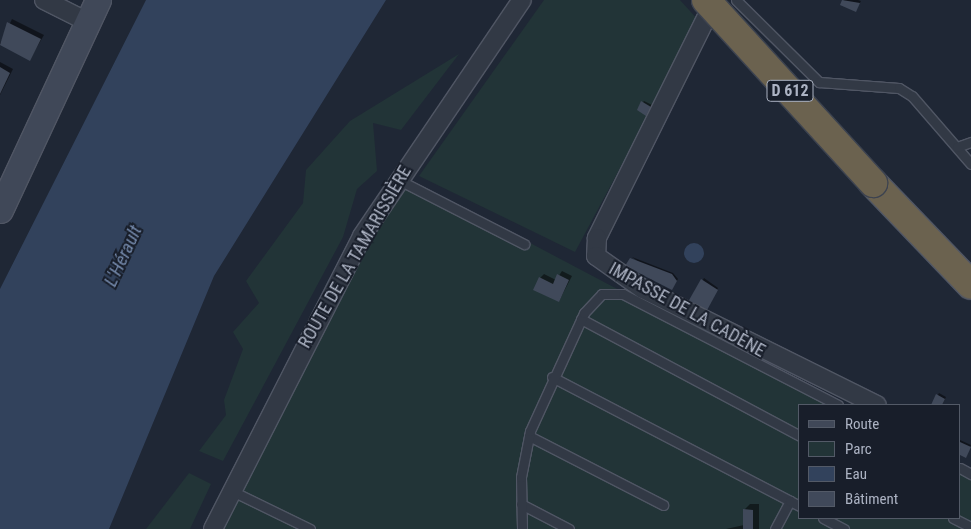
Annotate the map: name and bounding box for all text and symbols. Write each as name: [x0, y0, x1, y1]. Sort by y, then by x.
road number: D 612: [766, 78, 814, 104]
street label: ROUTE DE LA TAMARISSIÈRE: [294, 162, 416, 352]
water label: L'Hérault: [99, 222, 147, 290]
street label: IMPASSE DE LA CADÈNE: [605, 258, 769, 362]
legend: [798, 404, 961, 519]
text: Route: [845, 415, 879, 433]
text: Parc: [845, 440, 872, 458]
text: Eau: [845, 465, 867, 483]
text: Bâtiment: [845, 490, 898, 508]

